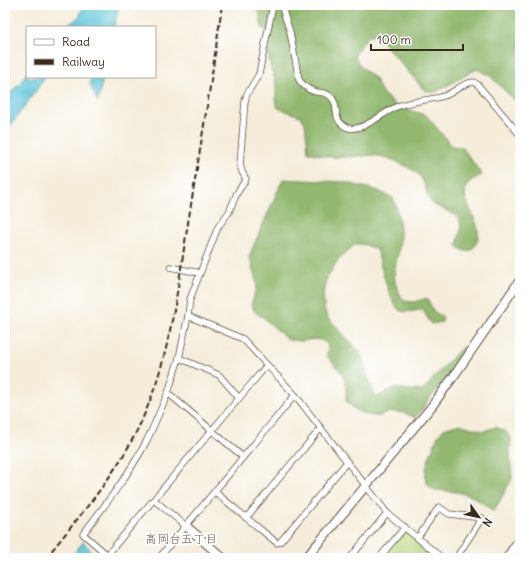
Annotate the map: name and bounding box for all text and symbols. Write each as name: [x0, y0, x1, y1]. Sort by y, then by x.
legend: [26, 26, 156, 78]
scale bar: [371, 26, 463, 52]
text: 100 m: [377, 32, 411, 47]
text: Road: [62, 34, 90, 49]
text: Railway: [62, 54, 105, 69]
north arrow: [459, 497, 499, 537]
text: N: [479, 515, 495, 529]
district label: 高岡台五丁目: [145, 531, 217, 546]

